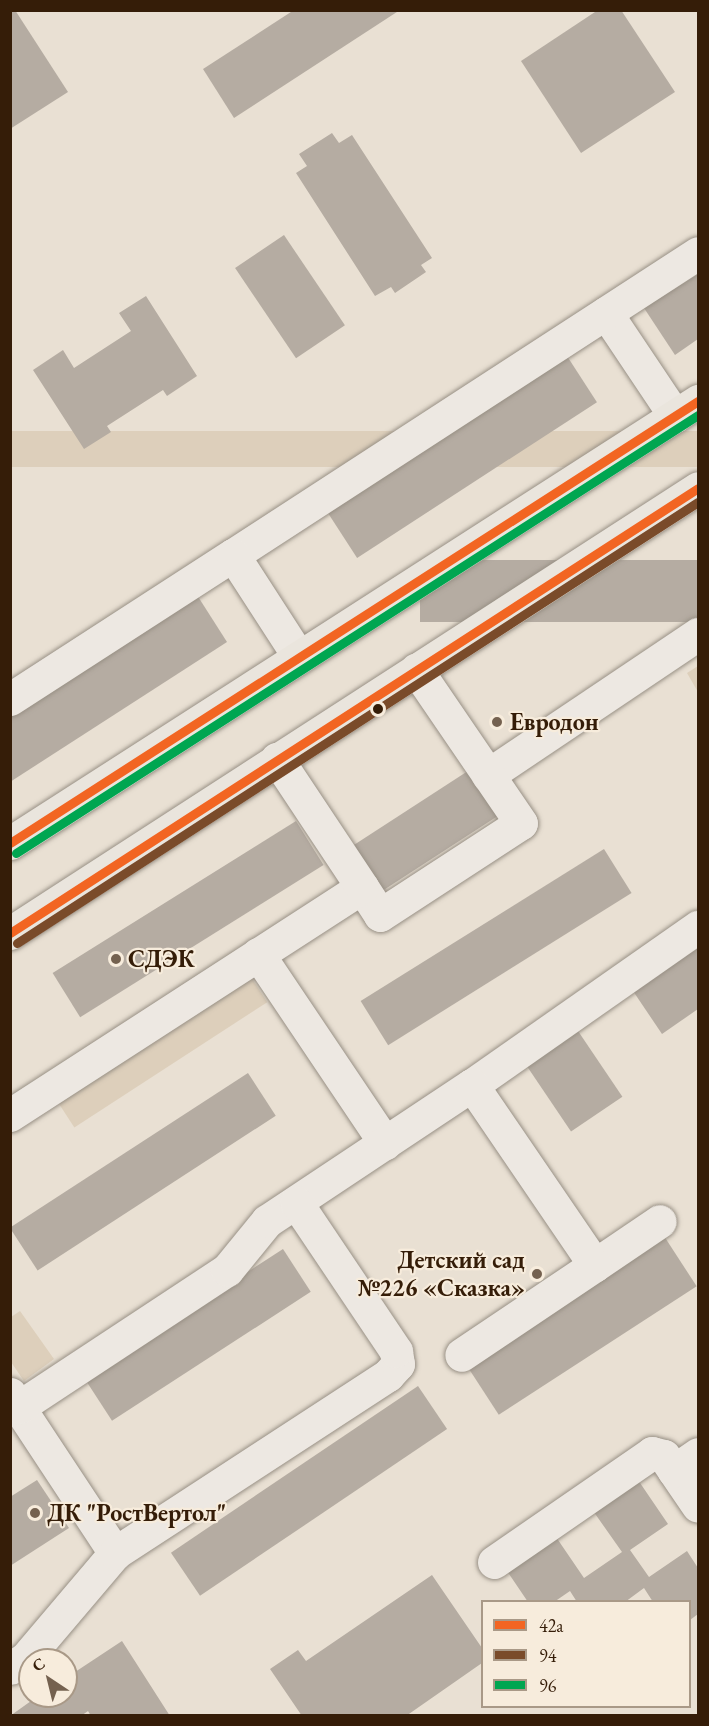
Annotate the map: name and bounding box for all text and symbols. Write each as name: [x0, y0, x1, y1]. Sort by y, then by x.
unlabelled marker: [372, 703, 384, 715]
place label: Евродон: [510, 708, 599, 736]
marker: Евродон: [488, 713, 506, 731]
place label: СДЭК: [128, 945, 195, 973]
marker: СДЭК: [109, 952, 123, 966]
place label: Детский сад №226 «Сказка»: [358, 1246, 525, 1302]
marker: Детский сад №226 «Сказка»: [530, 1267, 544, 1281]
place label: ДК "РостВертол": [47, 1499, 226, 1527]
marker: ДК "РостВертол": [28, 1506, 42, 1520]
legend: [481, 1600, 691, 1708]
text: 42a: [539, 1614, 563, 1637]
text: 94: [539, 1644, 556, 1667]
north arrow: [18, 1648, 78, 1708]
text: С: [28, 1653, 49, 1676]
text: 96: [539, 1674, 556, 1697]

